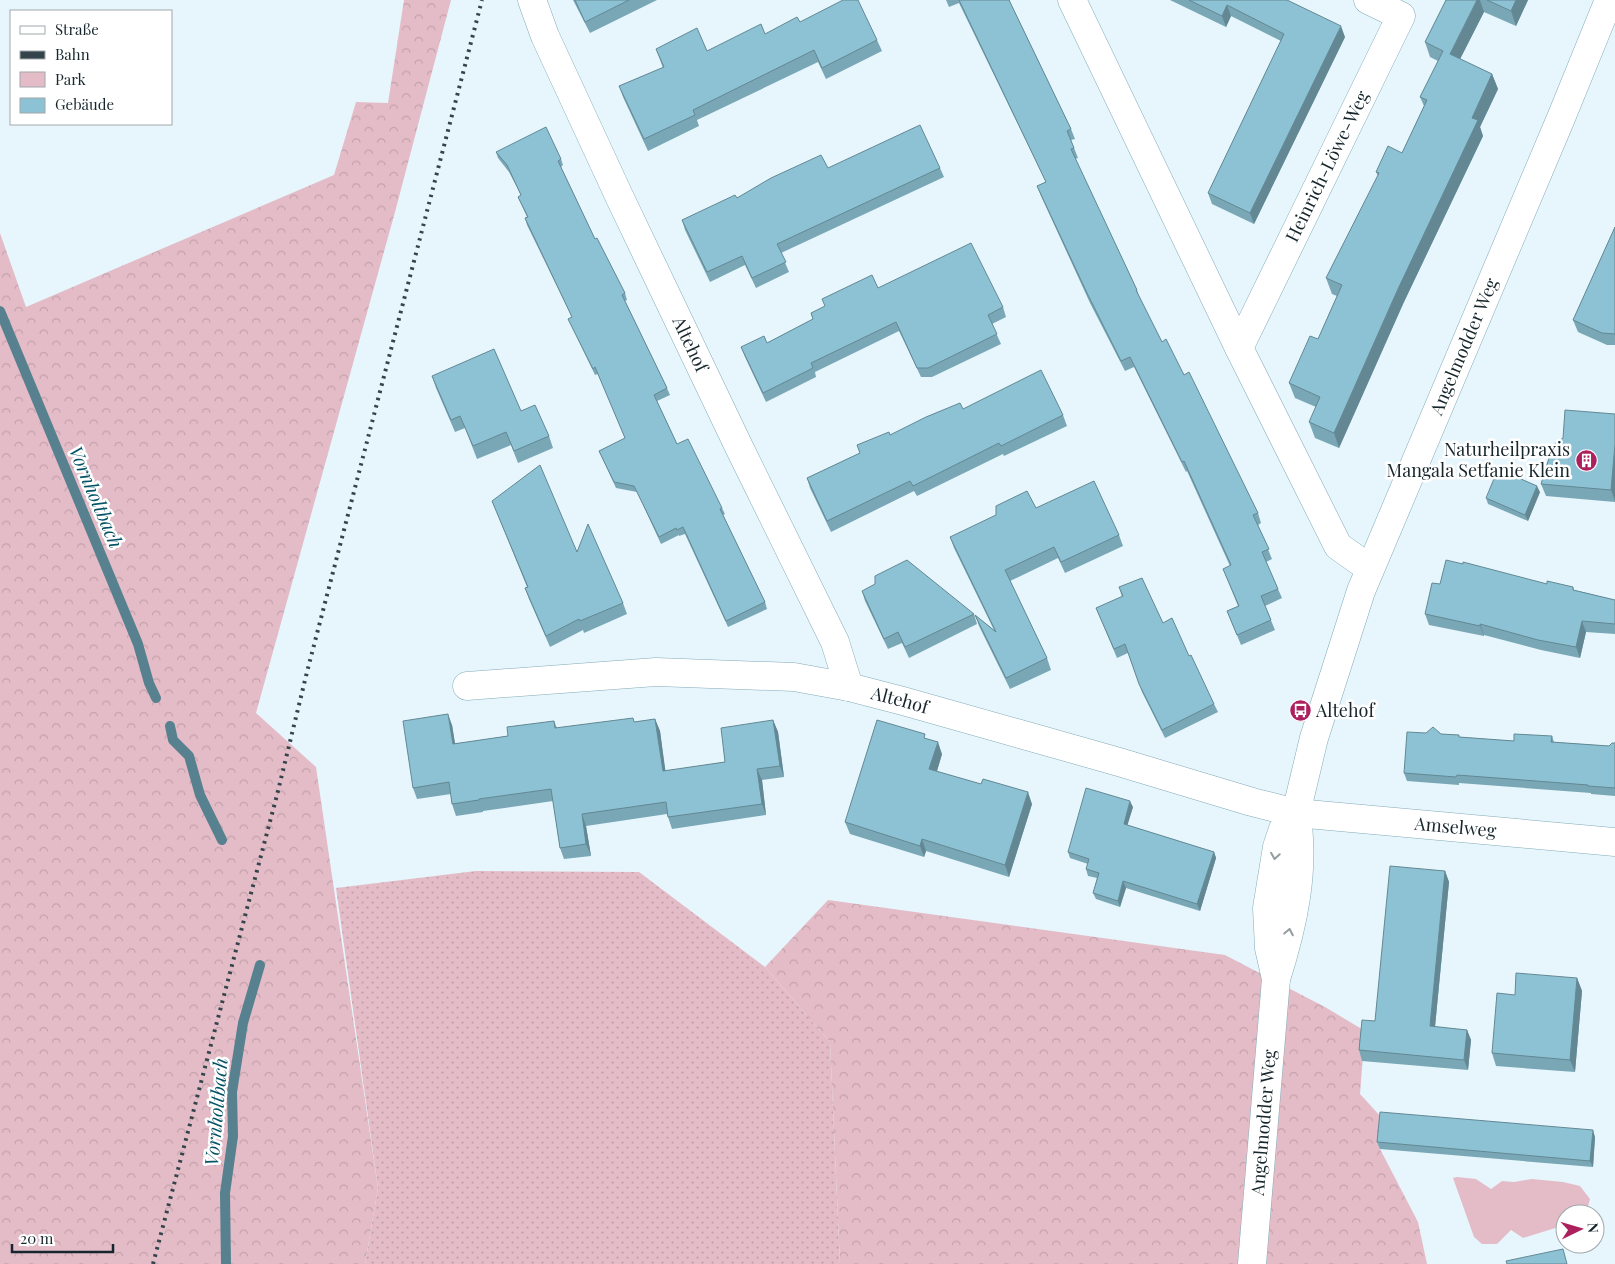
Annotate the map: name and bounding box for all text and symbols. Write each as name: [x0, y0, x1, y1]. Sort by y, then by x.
legend: [10, 10, 172, 125]
text: Straße: [55, 19, 99, 39]
text: Bahn: [55, 44, 90, 64]
text: Park: [55, 69, 87, 89]
street label: Heinrich-Löwe-Weg: [1280, 86, 1374, 246]
text: Gebäude: [55, 94, 114, 114]
street label: Angelmodder Weg: [1423, 274, 1503, 419]
street label: Altehof: [667, 311, 715, 377]
place label: Naturheilpraxis Mangala Setfanie Klein: [1387, 437, 1570, 482]
water label: Vornholtbach: [64, 442, 130, 552]
building icon: Naturheilpraxis Mangala Setfanie Klein: [1574, 448, 1598, 472]
street label: Altehof: [868, 680, 933, 719]
place label: Altehof: [1315, 698, 1376, 722]
bus stop icon: Altehof: [1288, 699, 1312, 723]
street label: Amselweg: [1413, 811, 1498, 842]
one-way arrow: [1271, 851, 1281, 860]
one-way arrow: [1284, 928, 1294, 936]
street label: Angelmodder Weg: [1245, 1048, 1281, 1197]
water label: Vornholtbach: [197, 1057, 233, 1167]
north arrow: [1555, 1204, 1605, 1254]
scale bar: [12, 1222, 114, 1254]
text: N: [1584, 1222, 1603, 1234]
text: 20 m: [20, 1228, 54, 1248]

